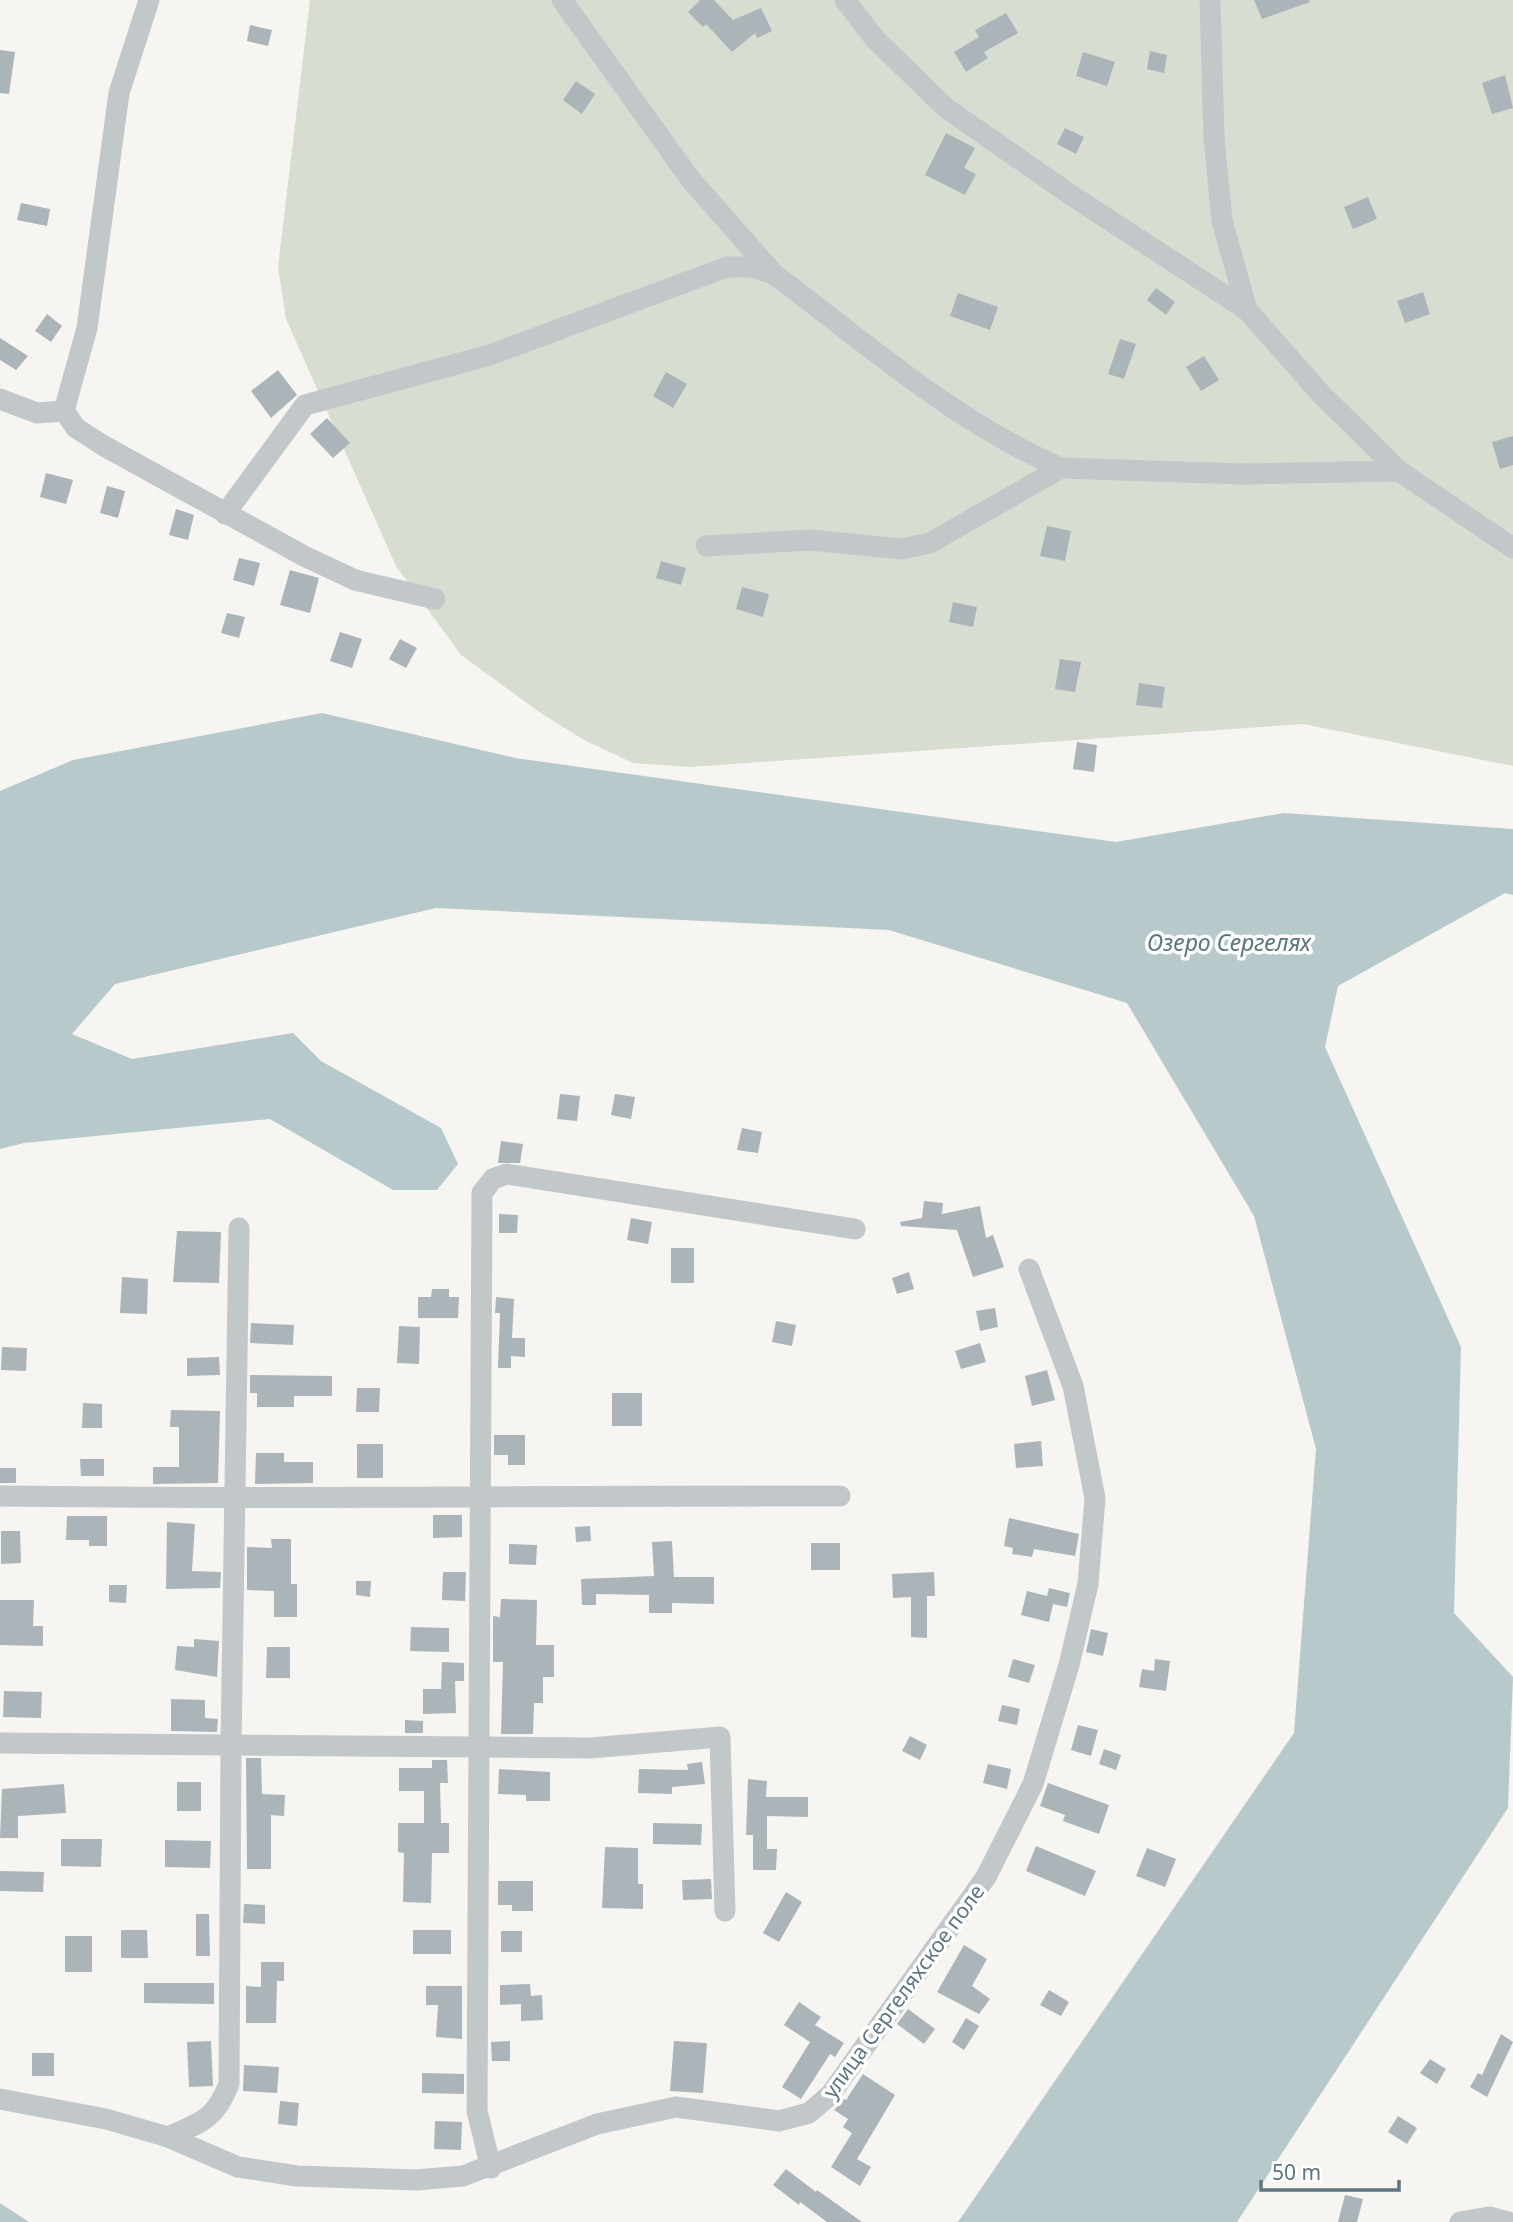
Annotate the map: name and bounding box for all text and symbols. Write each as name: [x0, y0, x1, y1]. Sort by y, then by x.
water label: Озеро Сергелях: [1147, 926, 1312, 958]
street label: улица Сергеляхское поле: [816, 1878, 990, 2104]
scale bar: [1261, 2148, 1399, 2192]
text: 50 m: [1272, 2158, 1321, 2186]

